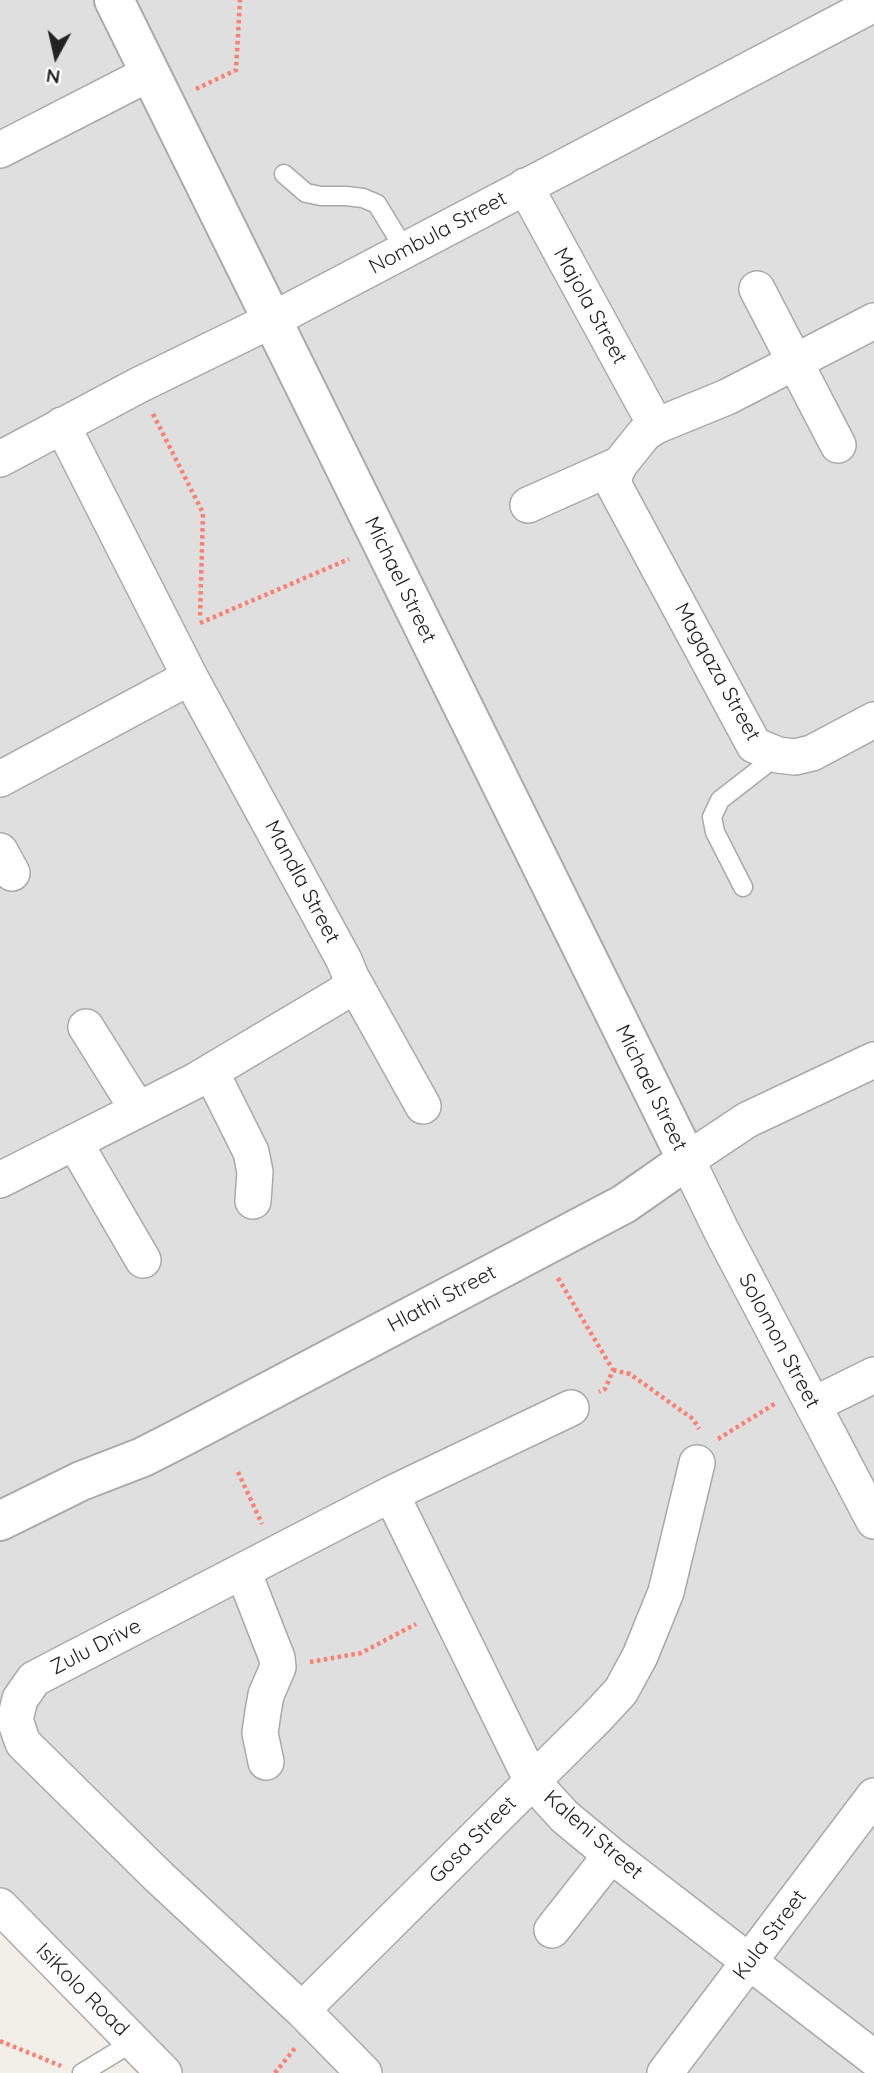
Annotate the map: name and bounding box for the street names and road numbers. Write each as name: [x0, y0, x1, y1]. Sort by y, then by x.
street label: Nombula Street: [365, 186, 511, 280]
street label: Majola Street: [548, 243, 632, 369]
street label: Michael Street: [359, 513, 441, 647]
street label: Magqaza Street: [669, 598, 765, 746]
street label: Mandla Street: [259, 816, 345, 948]
street label: Michael Street: [610, 1021, 692, 1155]
street label: Hlathi Street: [383, 1260, 501, 1338]
street label: Solomon Street: [733, 1269, 825, 1413]
street label: Zulu Drive: [46, 1613, 146, 1681]
street label: Kaleni Street: [538, 1785, 648, 1885]
street label: Gosa Street: [424, 1791, 522, 1889]
street label: Kula Street: [728, 1885, 812, 1985]
street label: IsiKolo Road: [30, 1938, 134, 2042]

